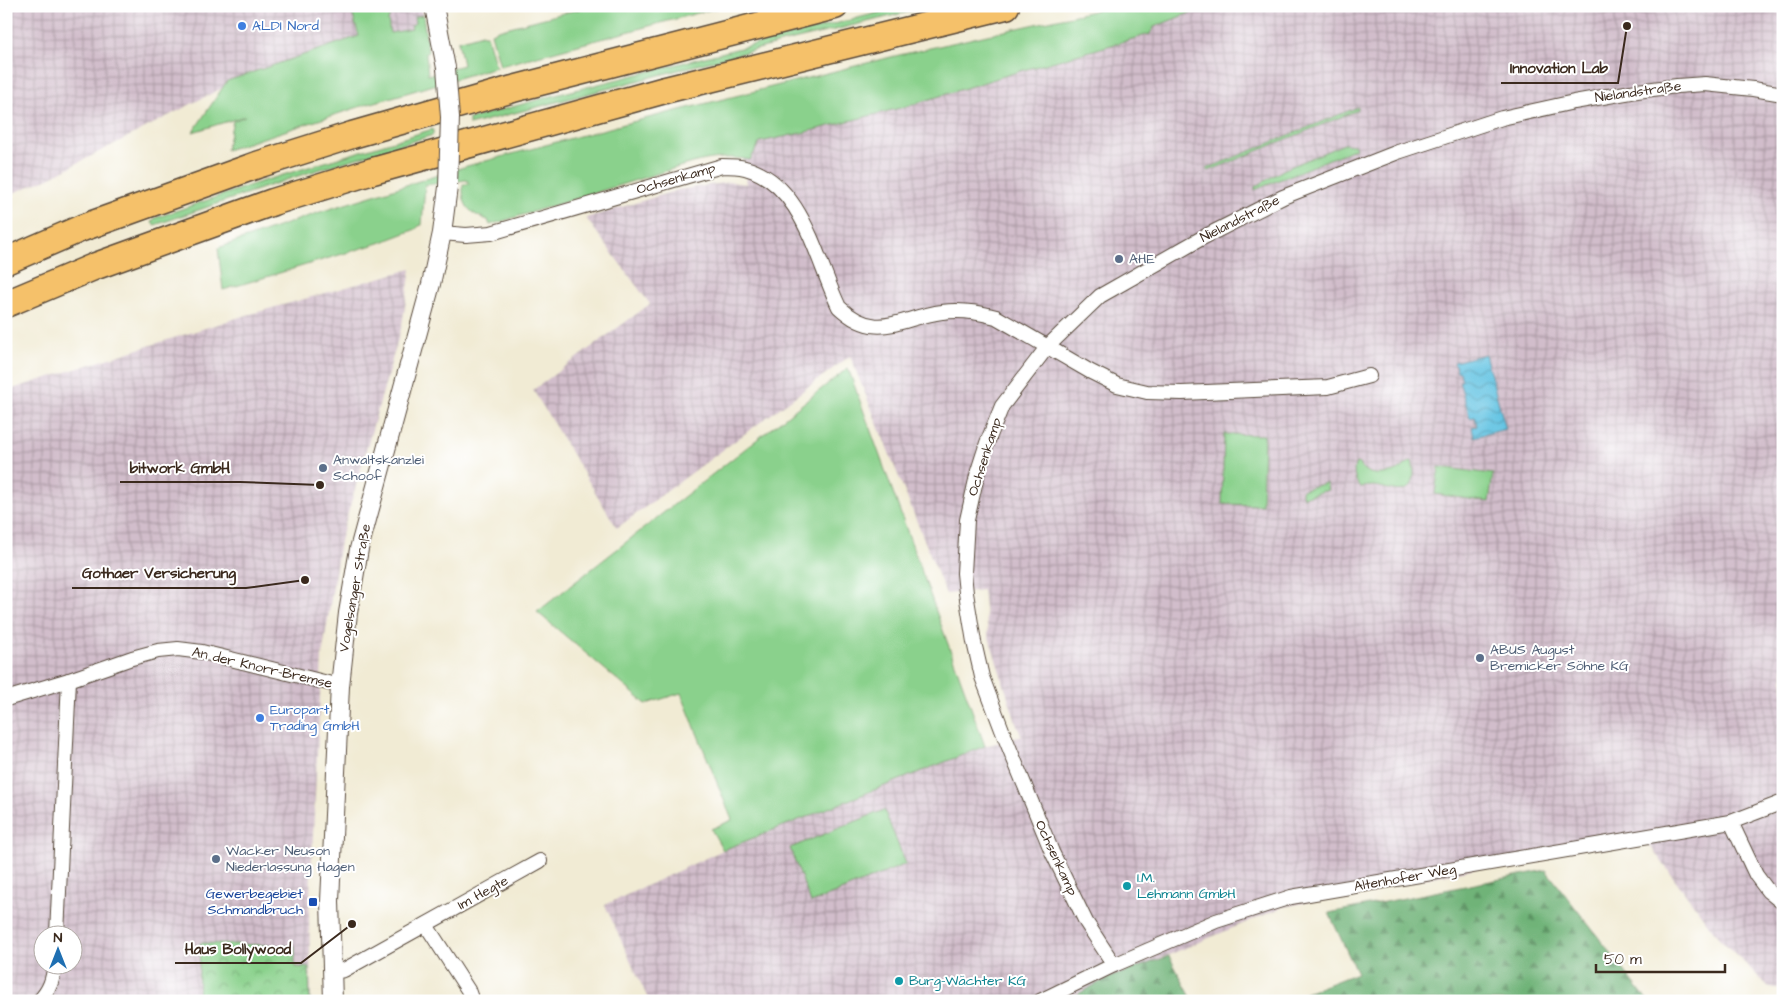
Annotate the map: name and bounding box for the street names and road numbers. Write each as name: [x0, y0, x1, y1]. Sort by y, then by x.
street label: Nielandstraße: [1594, 76, 1683, 108]
street label: Ochsenkamp: [634, 158, 718, 200]
street label: Nielandstraße: [1197, 190, 1284, 248]
street label: Ochsenkamp: [963, 415, 1007, 499]
street label: Vogelsanger Straße: [334, 522, 376, 654]
street label: An der Knorr-Bremse: [190, 642, 335, 694]
street label: Ochsenkamp: [1030, 817, 1082, 899]
street label: Altenhofer Weg: [1352, 859, 1458, 897]
street label: Im Hegte: [454, 871, 512, 915]

